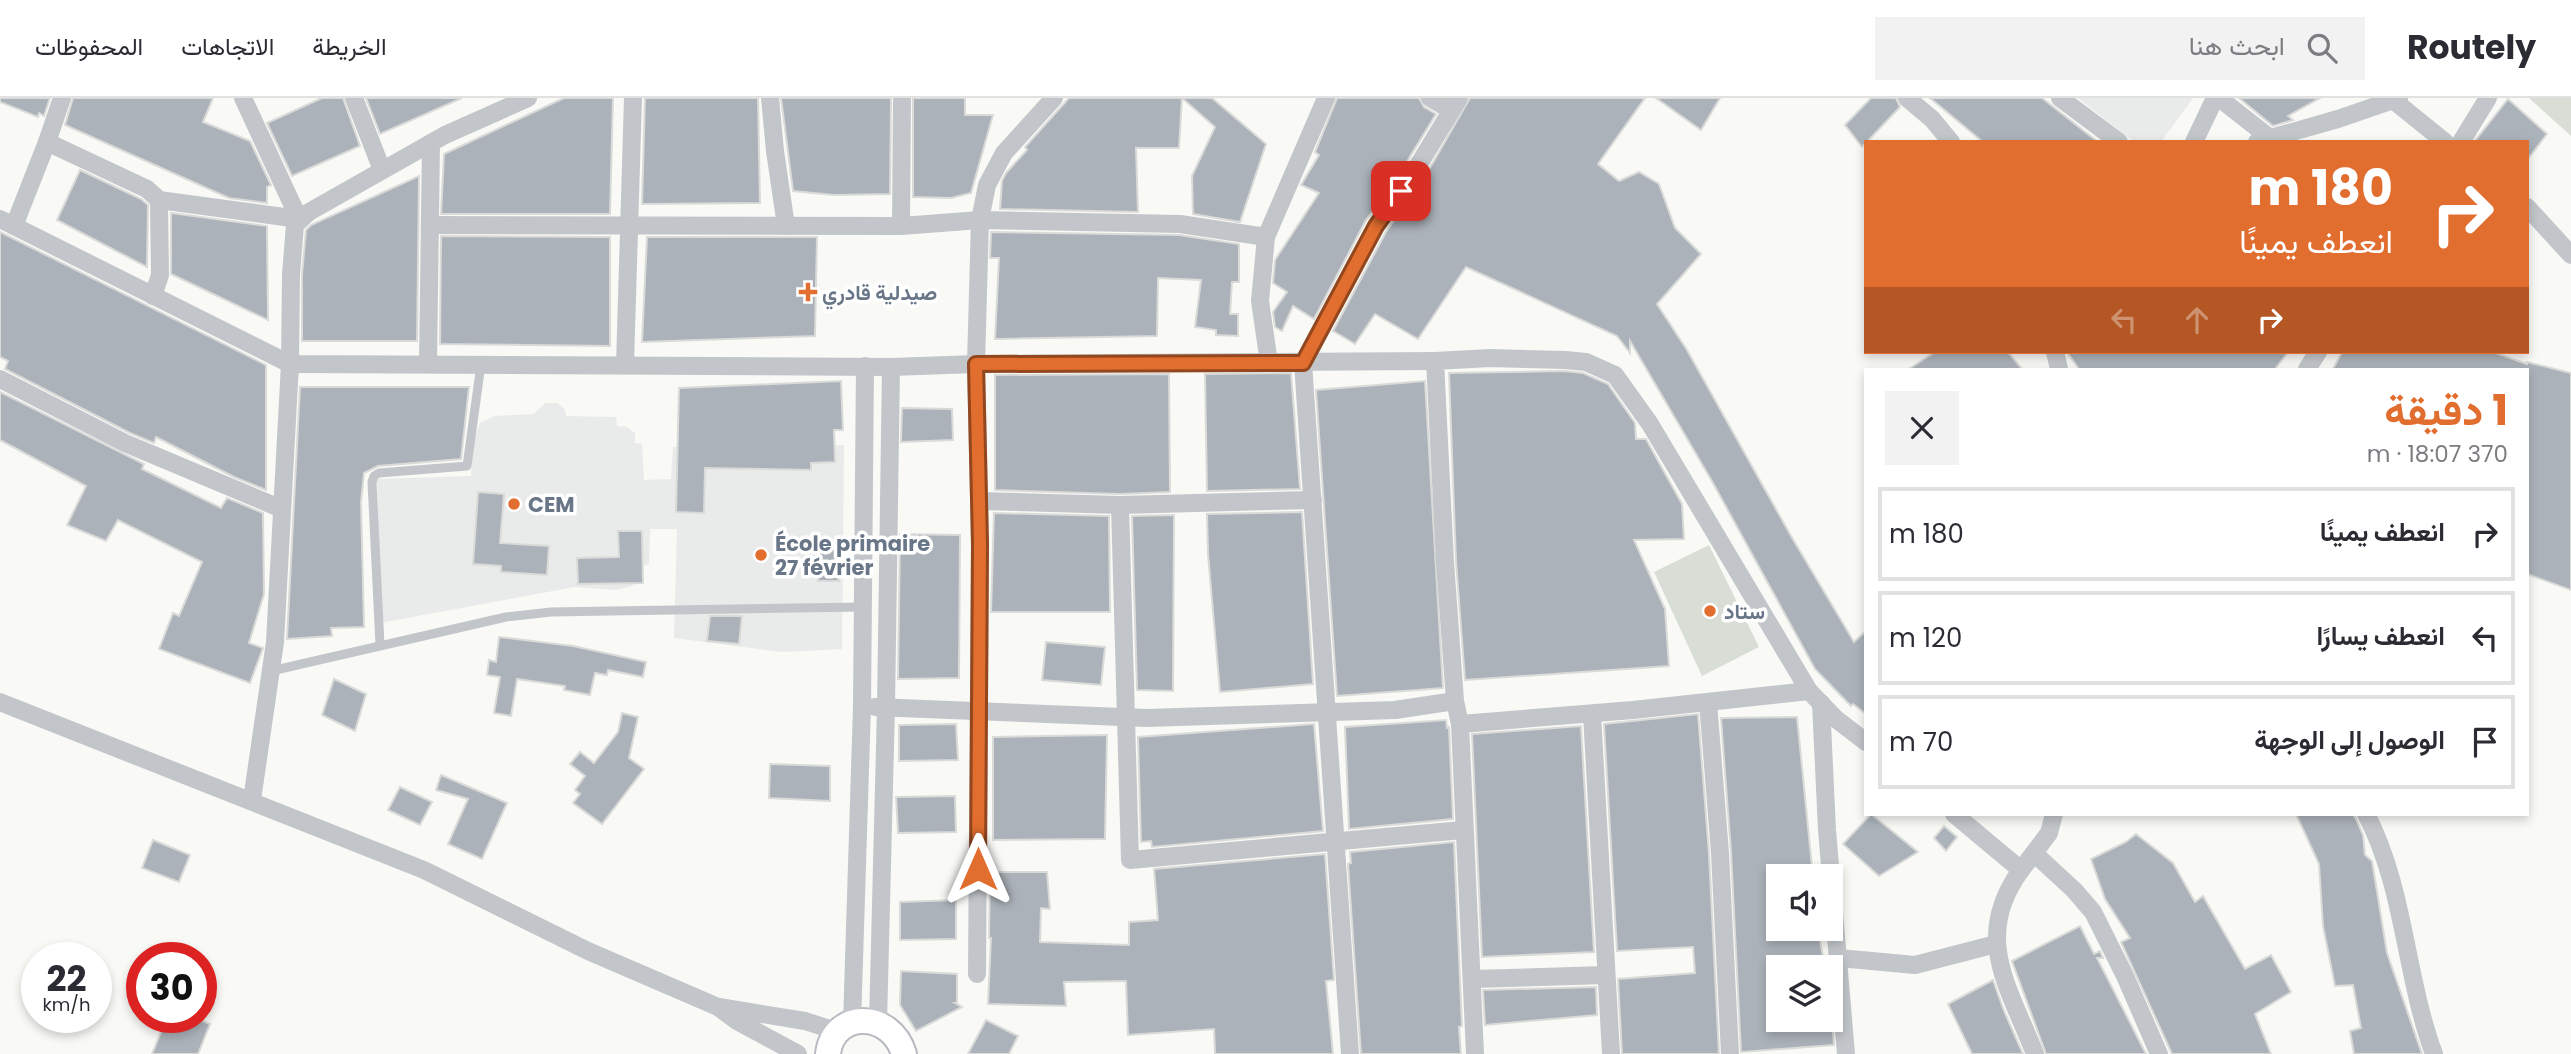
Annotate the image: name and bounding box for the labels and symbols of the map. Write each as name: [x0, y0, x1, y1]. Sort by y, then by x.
pin: [1371, 161, 1431, 221]
place label: صيدلية قادري: [822, 278, 937, 310]
marker: صيدلية قادري: [800, 284, 816, 300]
place label: CEM: [528, 490, 575, 519]
marker: CEM: [506, 496, 522, 512]
place label: École primaire 27 février: [775, 529, 930, 582]
marker: École primaire 27 février: [753, 547, 769, 563]
place label: ستاد: [1724, 597, 1765, 626]
marker: ستاد: [1702, 603, 1718, 619]
position arrow: [941, 832, 1015, 906]
speed limit sign: 30: [126, 942, 217, 1033]

